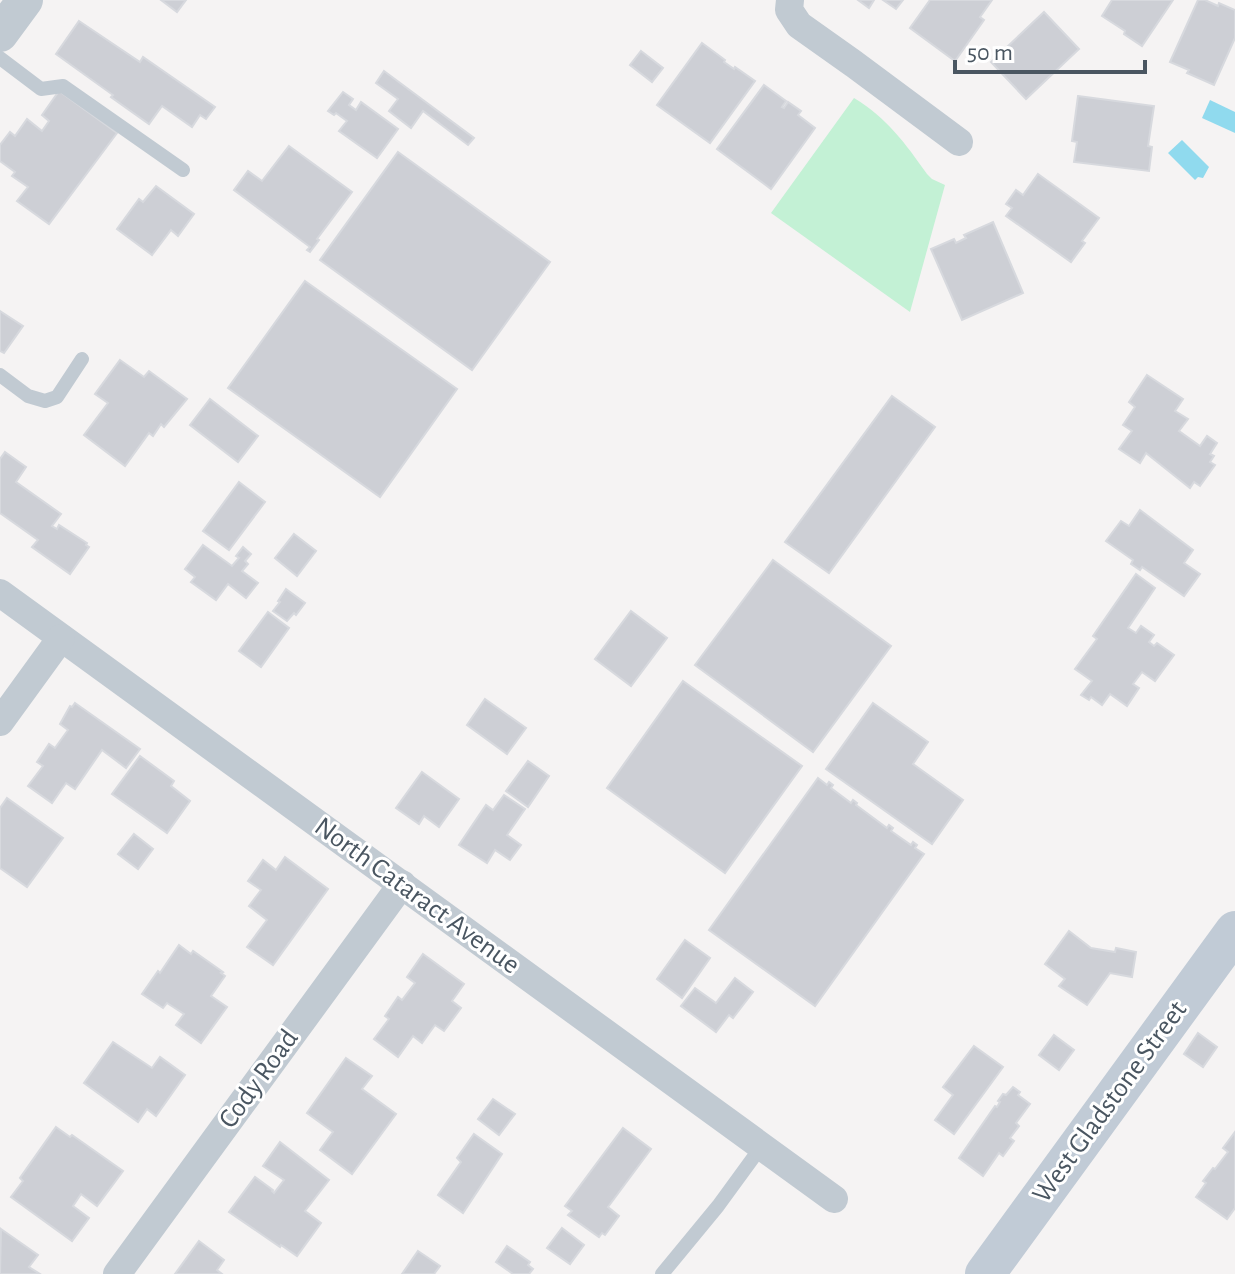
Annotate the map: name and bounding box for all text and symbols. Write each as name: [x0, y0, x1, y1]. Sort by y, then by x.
scale bar: [955, 24, 1145, 74]
text: 50 m: [967, 41, 1013, 65]
street label: North Cataract Avenue: [309, 812, 525, 980]
street label: West Gladstone Street: [1028, 996, 1192, 1208]
street label: Cody Road: [214, 1024, 304, 1134]

